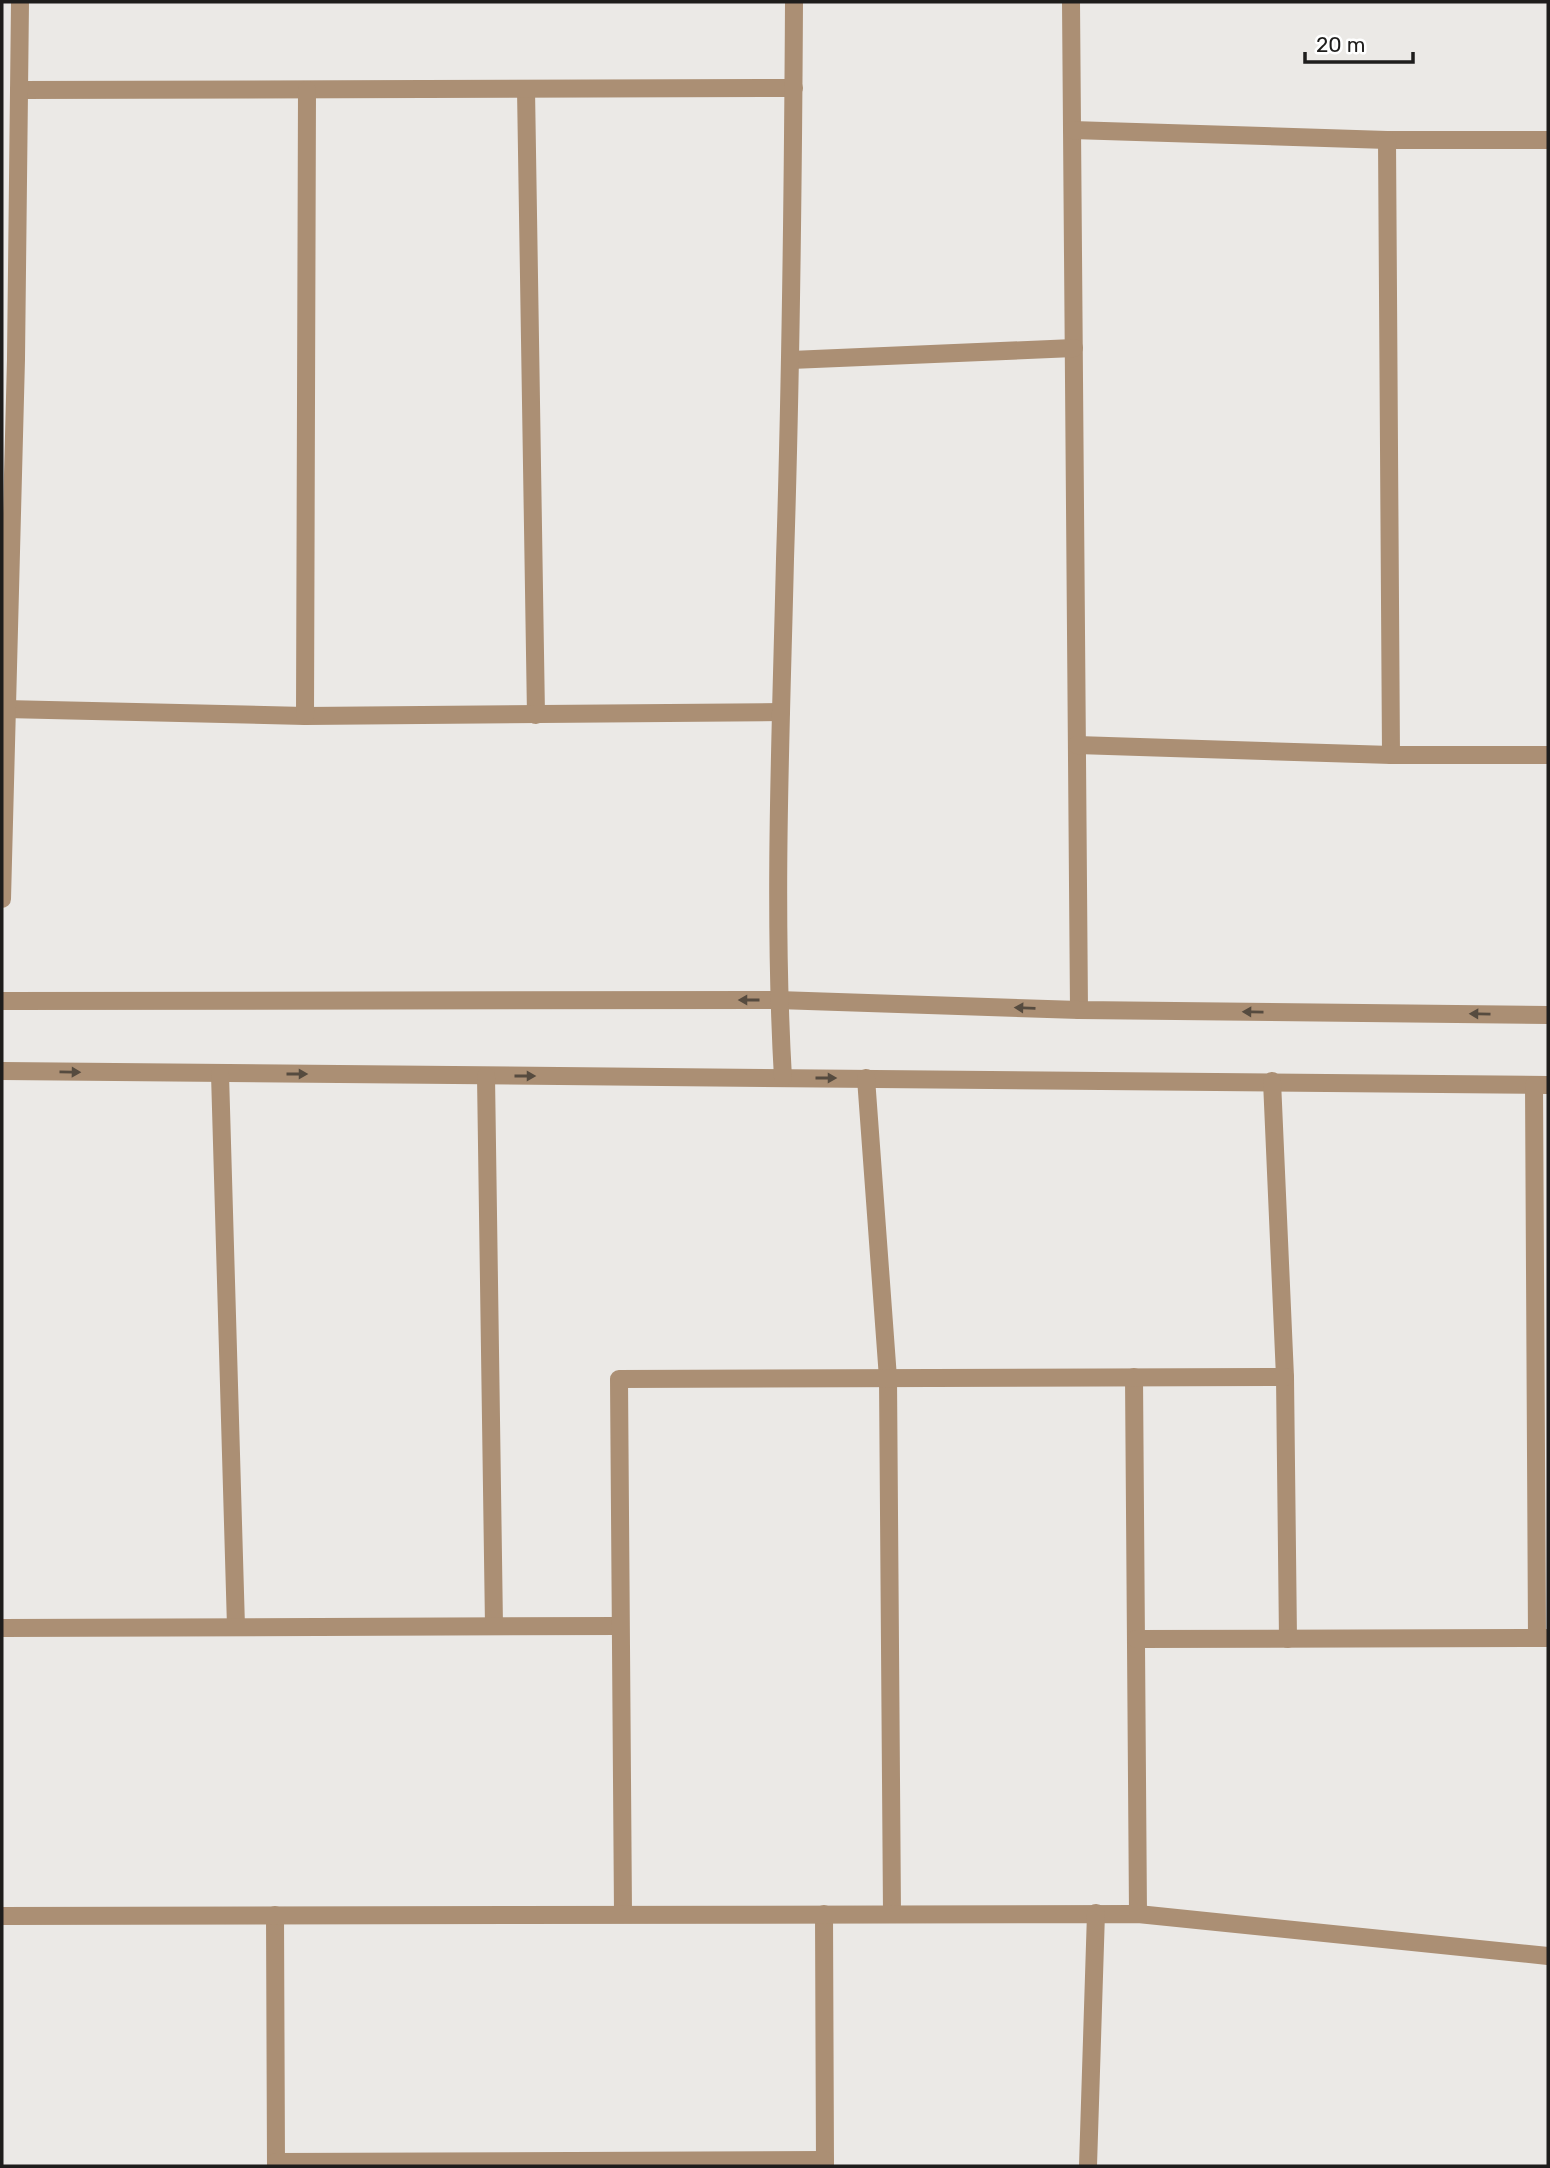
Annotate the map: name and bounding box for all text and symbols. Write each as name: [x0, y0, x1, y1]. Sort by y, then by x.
scale bar: [1305, 21, 1414, 65]
text: 20 m: [1316, 32, 1365, 57]
one-way arrow: [737, 994, 759, 1006]
one-way arrow: [1014, 1003, 1036, 1014]
one-way arrow: [1241, 1006, 1263, 1018]
one-way arrow: [1469, 1009, 1491, 1020]
one-way arrow: [59, 1066, 81, 1077]
one-way arrow: [287, 1068, 309, 1080]
one-way arrow: [514, 1070, 536, 1082]
one-way arrow: [815, 1072, 837, 1084]

